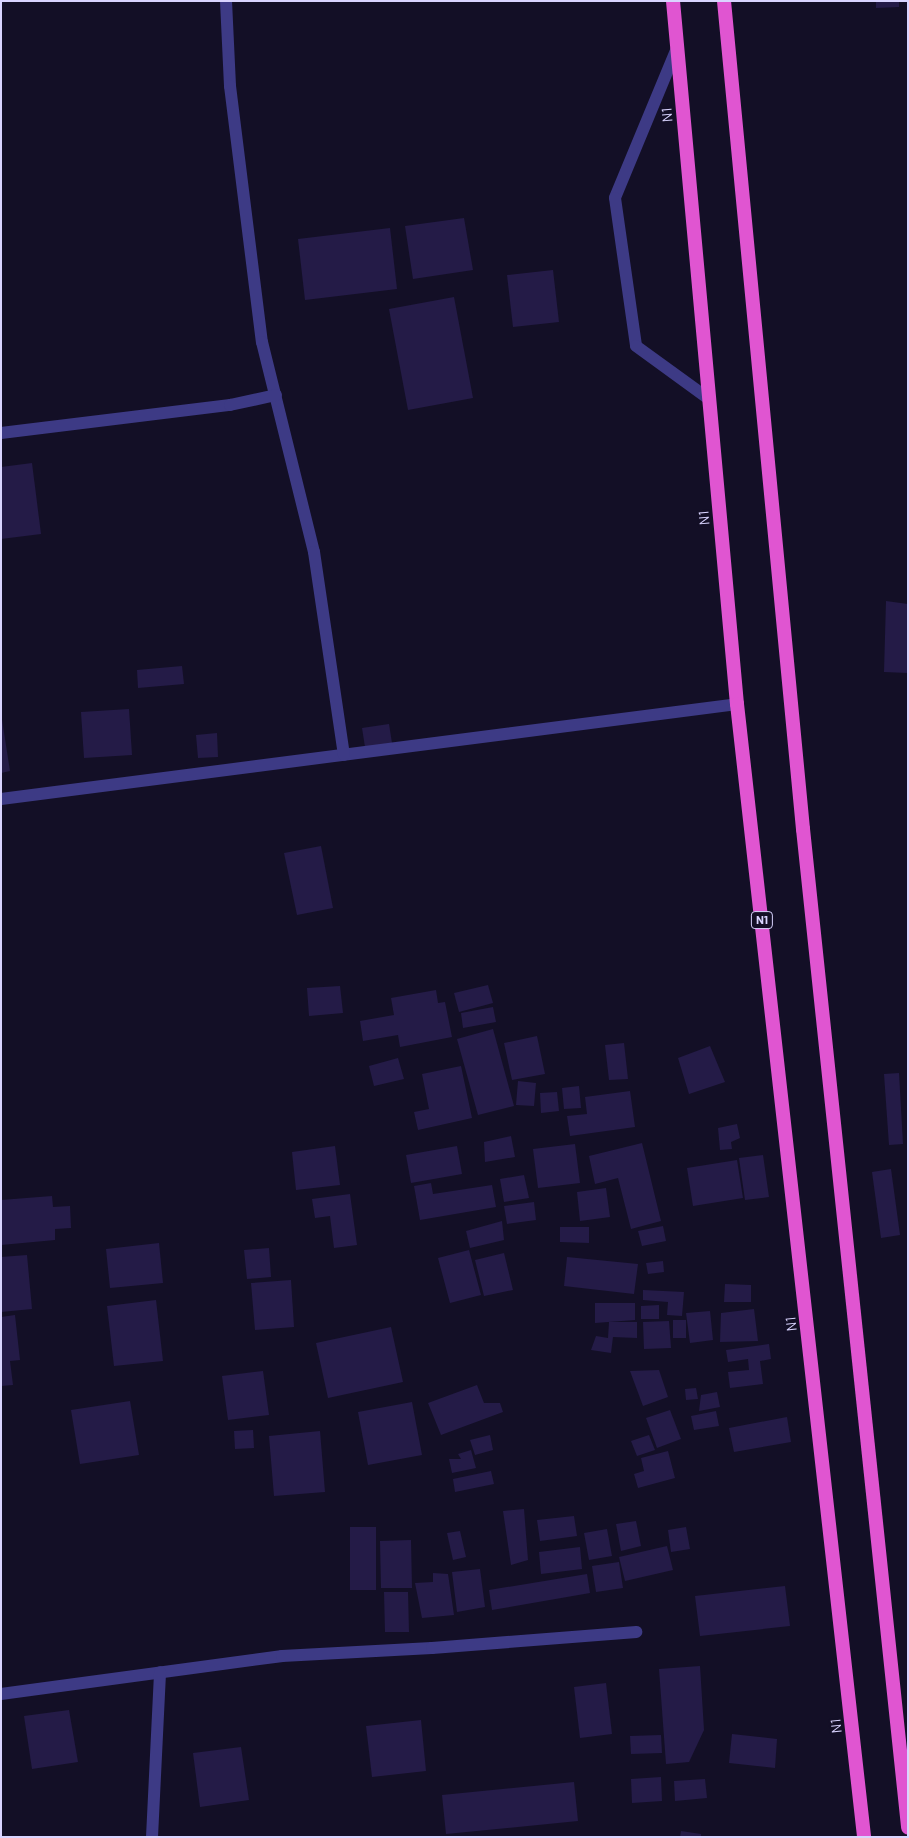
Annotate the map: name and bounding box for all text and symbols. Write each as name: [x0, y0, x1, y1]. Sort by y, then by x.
street label: N1: [658, 107, 676, 123]
street label: N1: [695, 510, 713, 526]
road number: N1: [751, 910, 773, 930]
street label: N1: [782, 1316, 800, 1332]
street label: N1: [827, 1718, 845, 1734]

